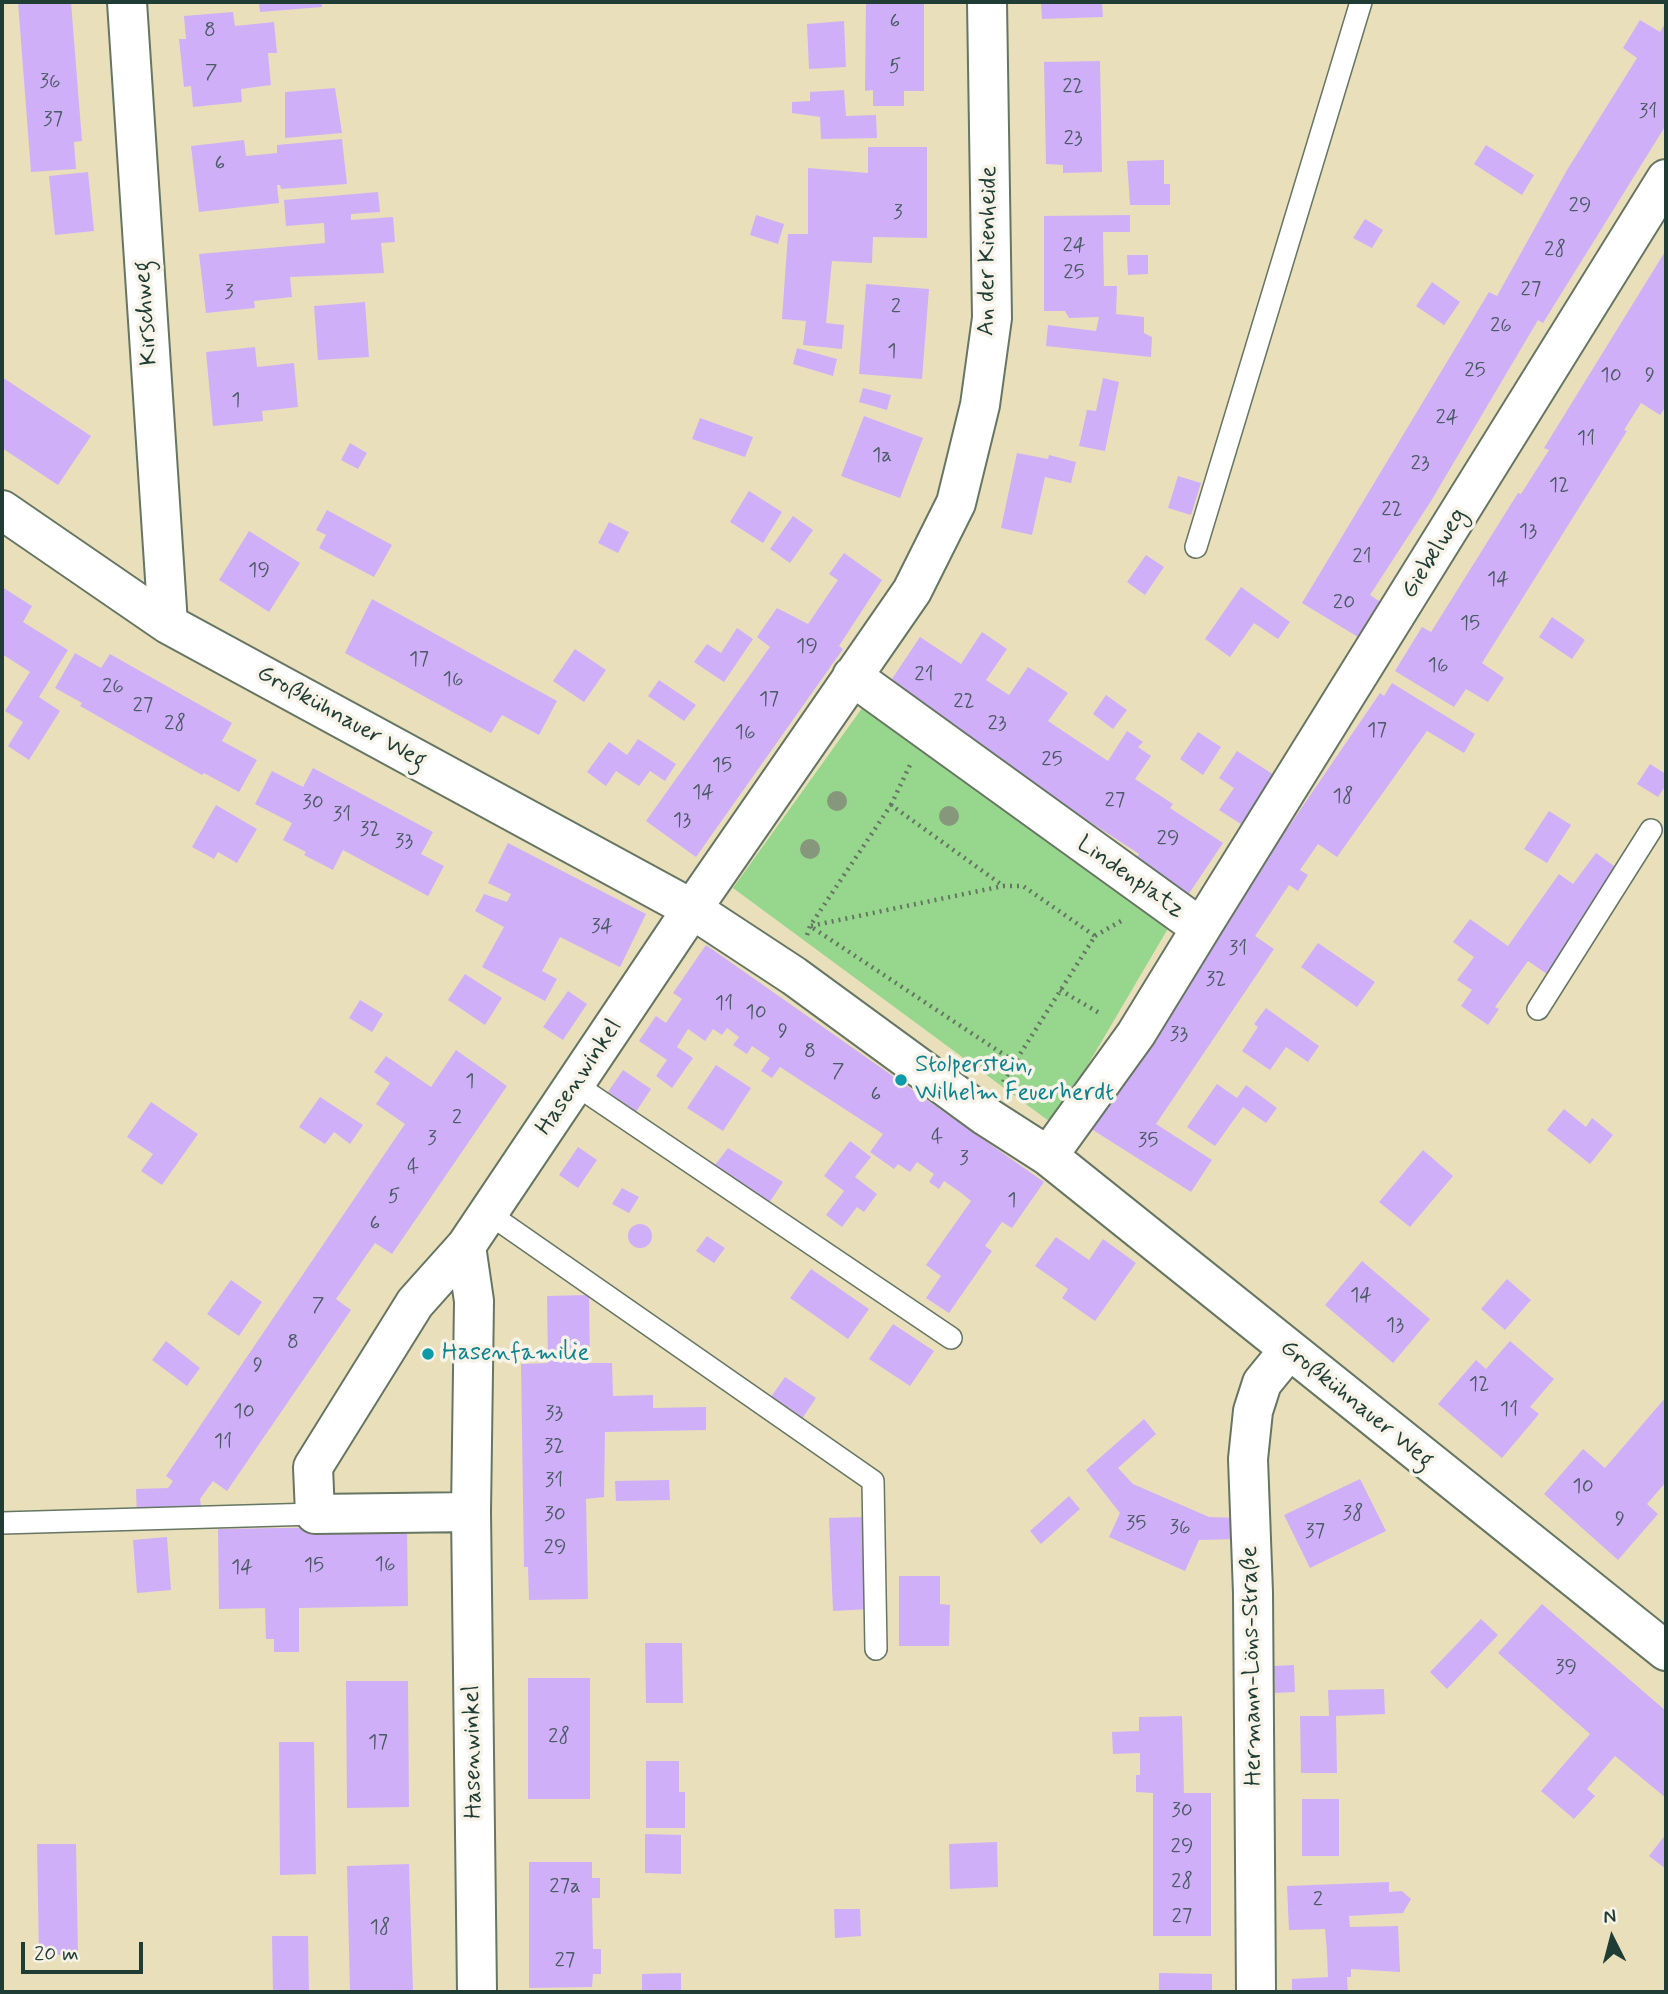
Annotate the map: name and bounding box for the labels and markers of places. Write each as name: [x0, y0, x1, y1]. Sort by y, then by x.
place label: Stolperstein, Wilhelm Feuerherdt: [915, 1052, 1114, 1108]
marker: Stolperstein, Wilhelm Feuerherdt: [893, 1072, 909, 1088]
place label: Hasenfamilie: [442, 1340, 589, 1368]
marker: Hasenfamilie: [420, 1346, 436, 1362]

